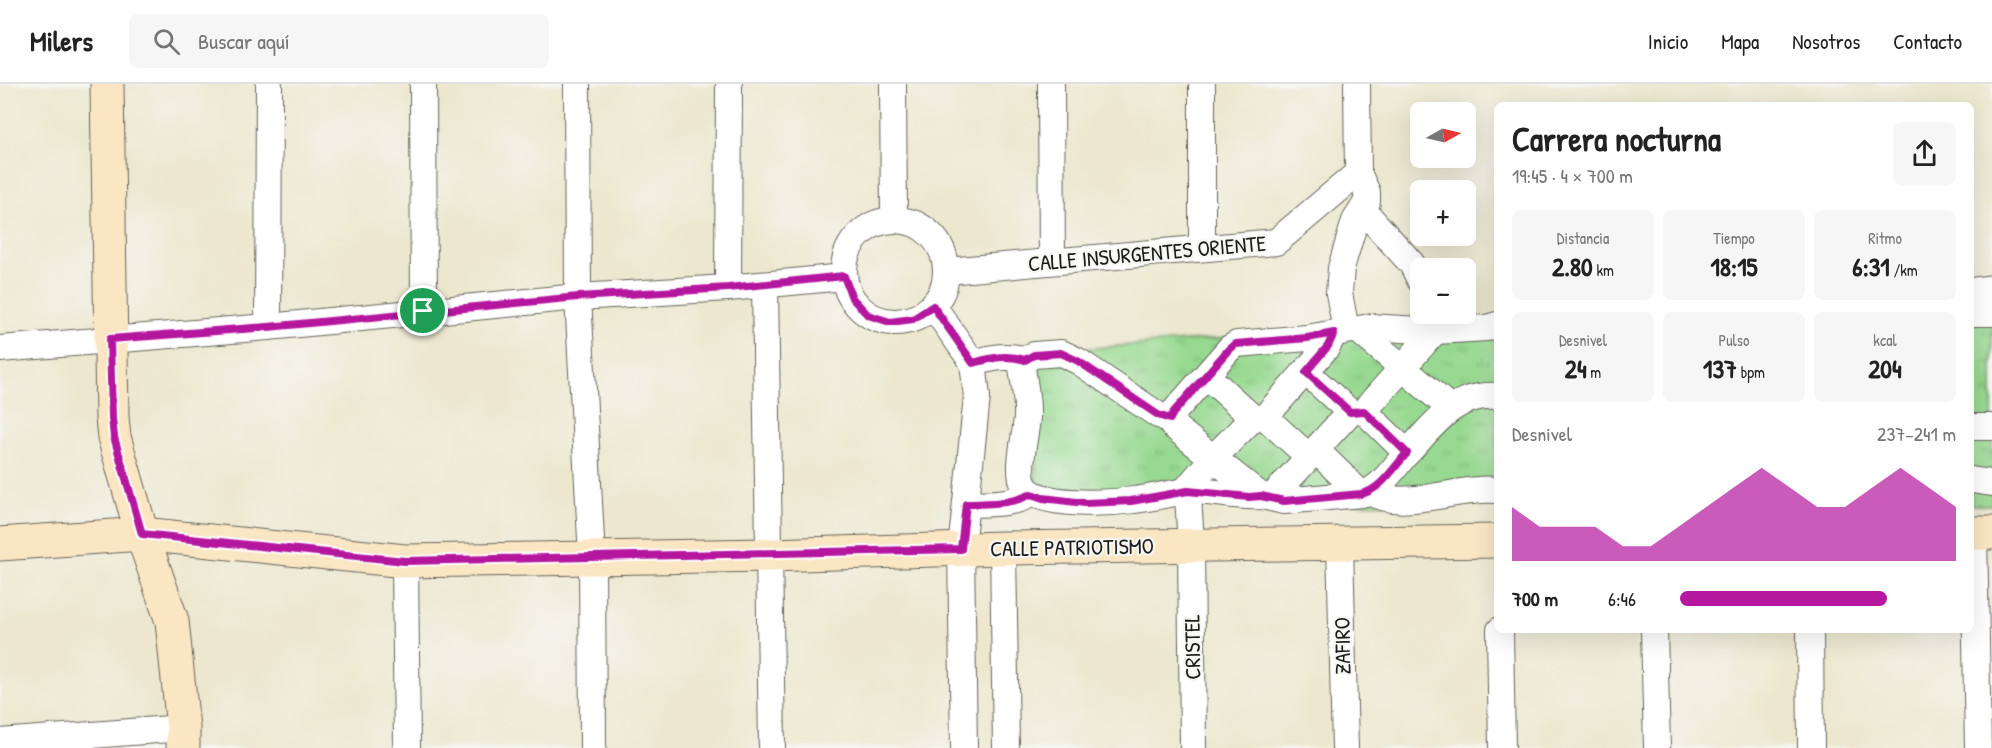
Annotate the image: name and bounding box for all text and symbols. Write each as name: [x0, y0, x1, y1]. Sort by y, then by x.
search box: [129, 14, 549, 68]
text: Milers: [30, 22, 93, 60]
icon: search: [150, 25, 183, 58]
text: Buscar aquí: [198, 26, 290, 56]
text: Inicio: [1648, 27, 1688, 56]
text: Mapa: [1721, 27, 1759, 56]
text: Nosotros: [1792, 27, 1860, 56]
text: Contacto: [1893, 27, 1962, 56]
north arrow: [1410, 102, 1476, 168]
map controls: [1410, 102, 1476, 324]
text: Carrera nocturna: [1512, 117, 1721, 161]
button: share: [1893, 122, 1956, 185]
text: 19:45 · 4 × 700 m: [1512, 162, 1633, 189]
button: +: [1410, 180, 1476, 246]
text: Distancia: [1557, 227, 1609, 249]
text: Tiempo: [1713, 227, 1755, 249]
text: Ritmo: [1868, 227, 1902, 249]
street label: CALLE INSURGENTES ORIENTE: [1027, 228, 1268, 278]
text: 2.80: [1552, 249, 1593, 284]
text: 18:15: [1710, 249, 1758, 284]
text: 6:31: [1852, 249, 1890, 284]
button: −: [1410, 258, 1476, 324]
text: km: [1593, 259, 1614, 281]
text: /km: [1890, 259, 1918, 281]
pin: [397, 285, 448, 336]
icon: arrive: [406, 294, 439, 327]
text: Desnivel: [1559, 329, 1607, 351]
text: Pulso: [1719, 329, 1749, 351]
text: kcal: [1873, 329, 1897, 351]
text: 24: [1565, 351, 1587, 386]
text: 137: [1703, 351, 1737, 386]
text: 204: [1868, 351, 1902, 386]
text: m: [1587, 361, 1601, 383]
text: bpm: [1737, 361, 1765, 383]
text: Desnivel: [1512, 420, 1572, 447]
text: 237–241 m: [1877, 420, 1956, 447]
street label: CALLE PATRIOTISMO: [990, 531, 1154, 563]
text: 700 m: [1512, 585, 1558, 612]
text: 6:46: [1608, 585, 1636, 612]
street label: CRISTEL: [1176, 614, 1208, 680]
street label: ZAFIRO: [1327, 617, 1357, 675]

